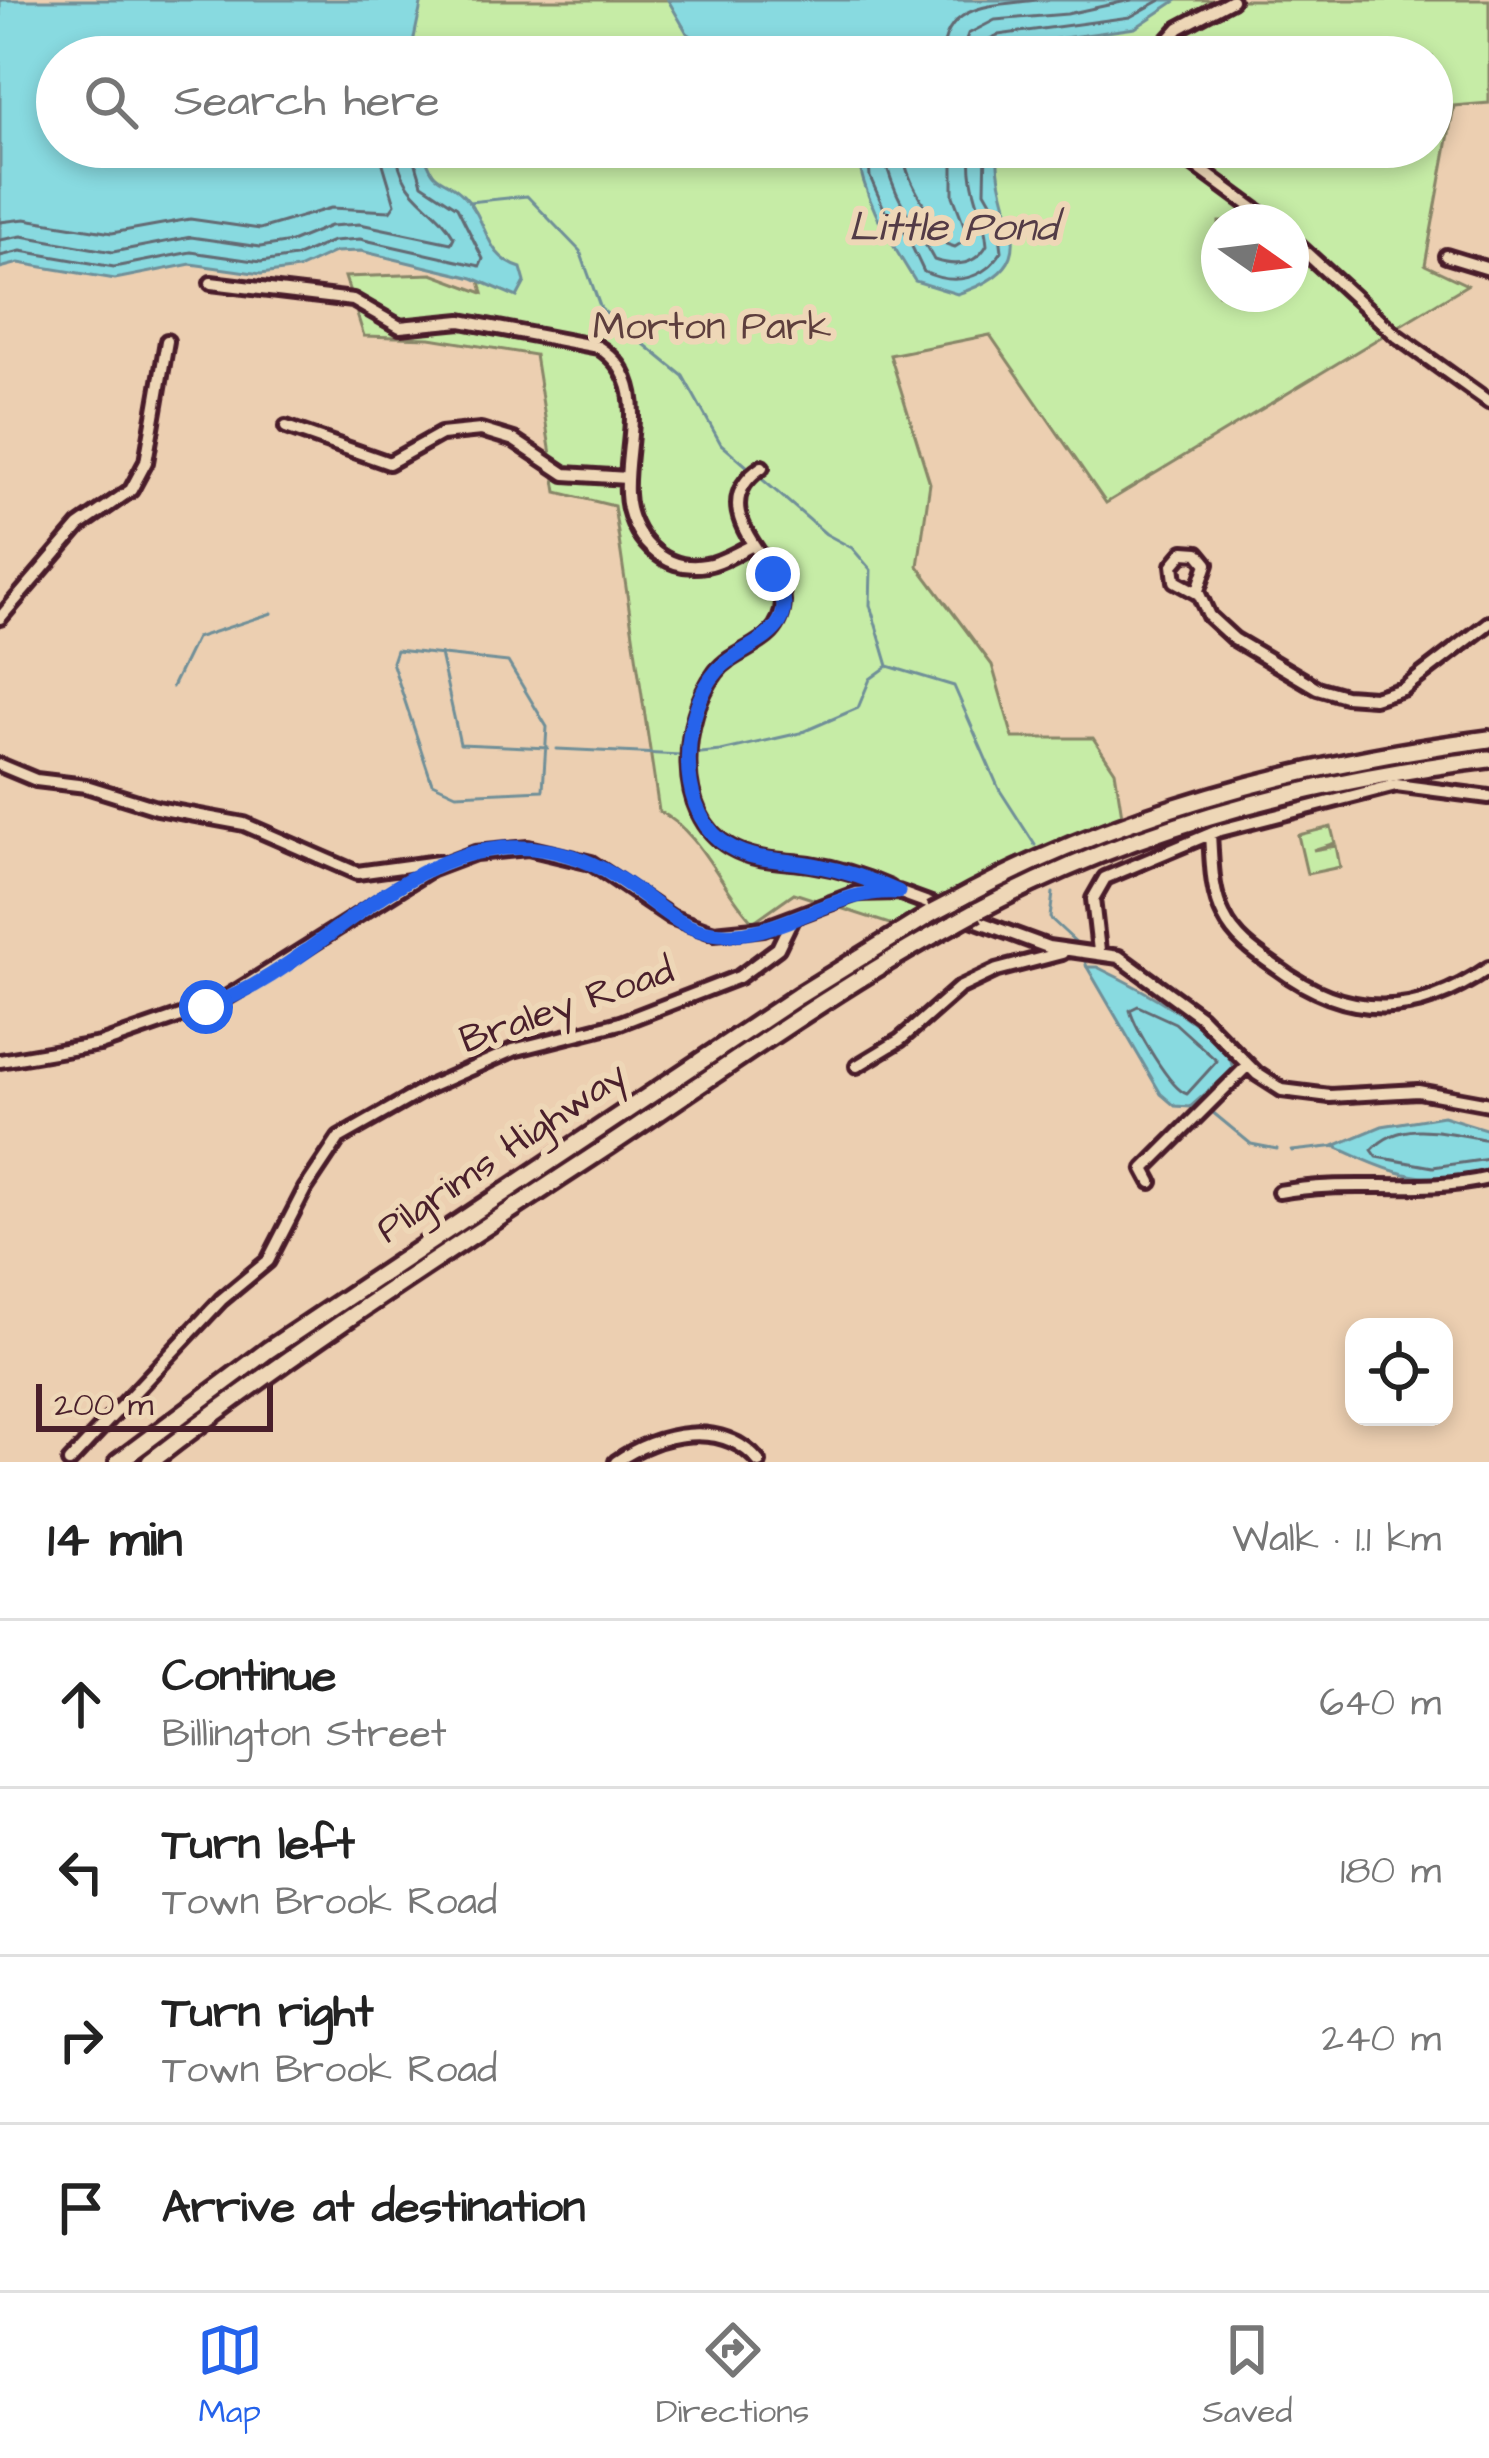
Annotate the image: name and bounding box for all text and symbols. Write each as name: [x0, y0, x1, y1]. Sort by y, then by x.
search box: [36, 36, 1453, 168]
icon: search: [78, 69, 144, 135]
text: Search here: [174, 71, 440, 133]
water label: Little Pond: [849, 199, 1065, 257]
north arrow: [1201, 204, 1309, 312]
park label: Morton Park: [593, 301, 831, 355]
route end: [746, 547, 800, 601]
street label: Braley Road: [453, 944, 682, 1069]
route start: [179, 980, 233, 1034]
street label: Pilgrims Highway: [366, 1049, 639, 1258]
map controls: [1345, 1318, 1453, 1426]
button: locate: [1345, 1318, 1453, 1426]
scale bar: [36, 1378, 273, 1431]
text: 200 m: [54, 1382, 153, 1428]
text: 14 min: [48, 1505, 183, 1576]
text: Walk · 1.1 km: [1232, 1513, 1441, 1567]
text: Continue: [162, 1646, 336, 1708]
icon: ahead: [48, 1671, 114, 1737]
text: 640 m: [1319, 1677, 1441, 1731]
text: Billington Street: [162, 1708, 447, 1762]
text: Turn left: [162, 1814, 355, 1876]
icon: left: [48, 1839, 114, 1905]
text: 180 m: [1340, 1845, 1441, 1899]
text: Town Brook Road: [162, 1876, 497, 1930]
text: Turn right: [162, 1982, 374, 2044]
icon: right: [48, 2007, 114, 2073]
text: 240 m: [1322, 2013, 1441, 2067]
text: Town Brook Road: [162, 2044, 497, 2098]
icon: arrive: [48, 2175, 114, 2241]
text: Arrive at destination: [162, 2177, 585, 2239]
tab: Map: [197, 2317, 263, 2435]
tab: Directions: [656, 2317, 809, 2435]
tab: Saved: [1202, 2317, 1292, 2435]

